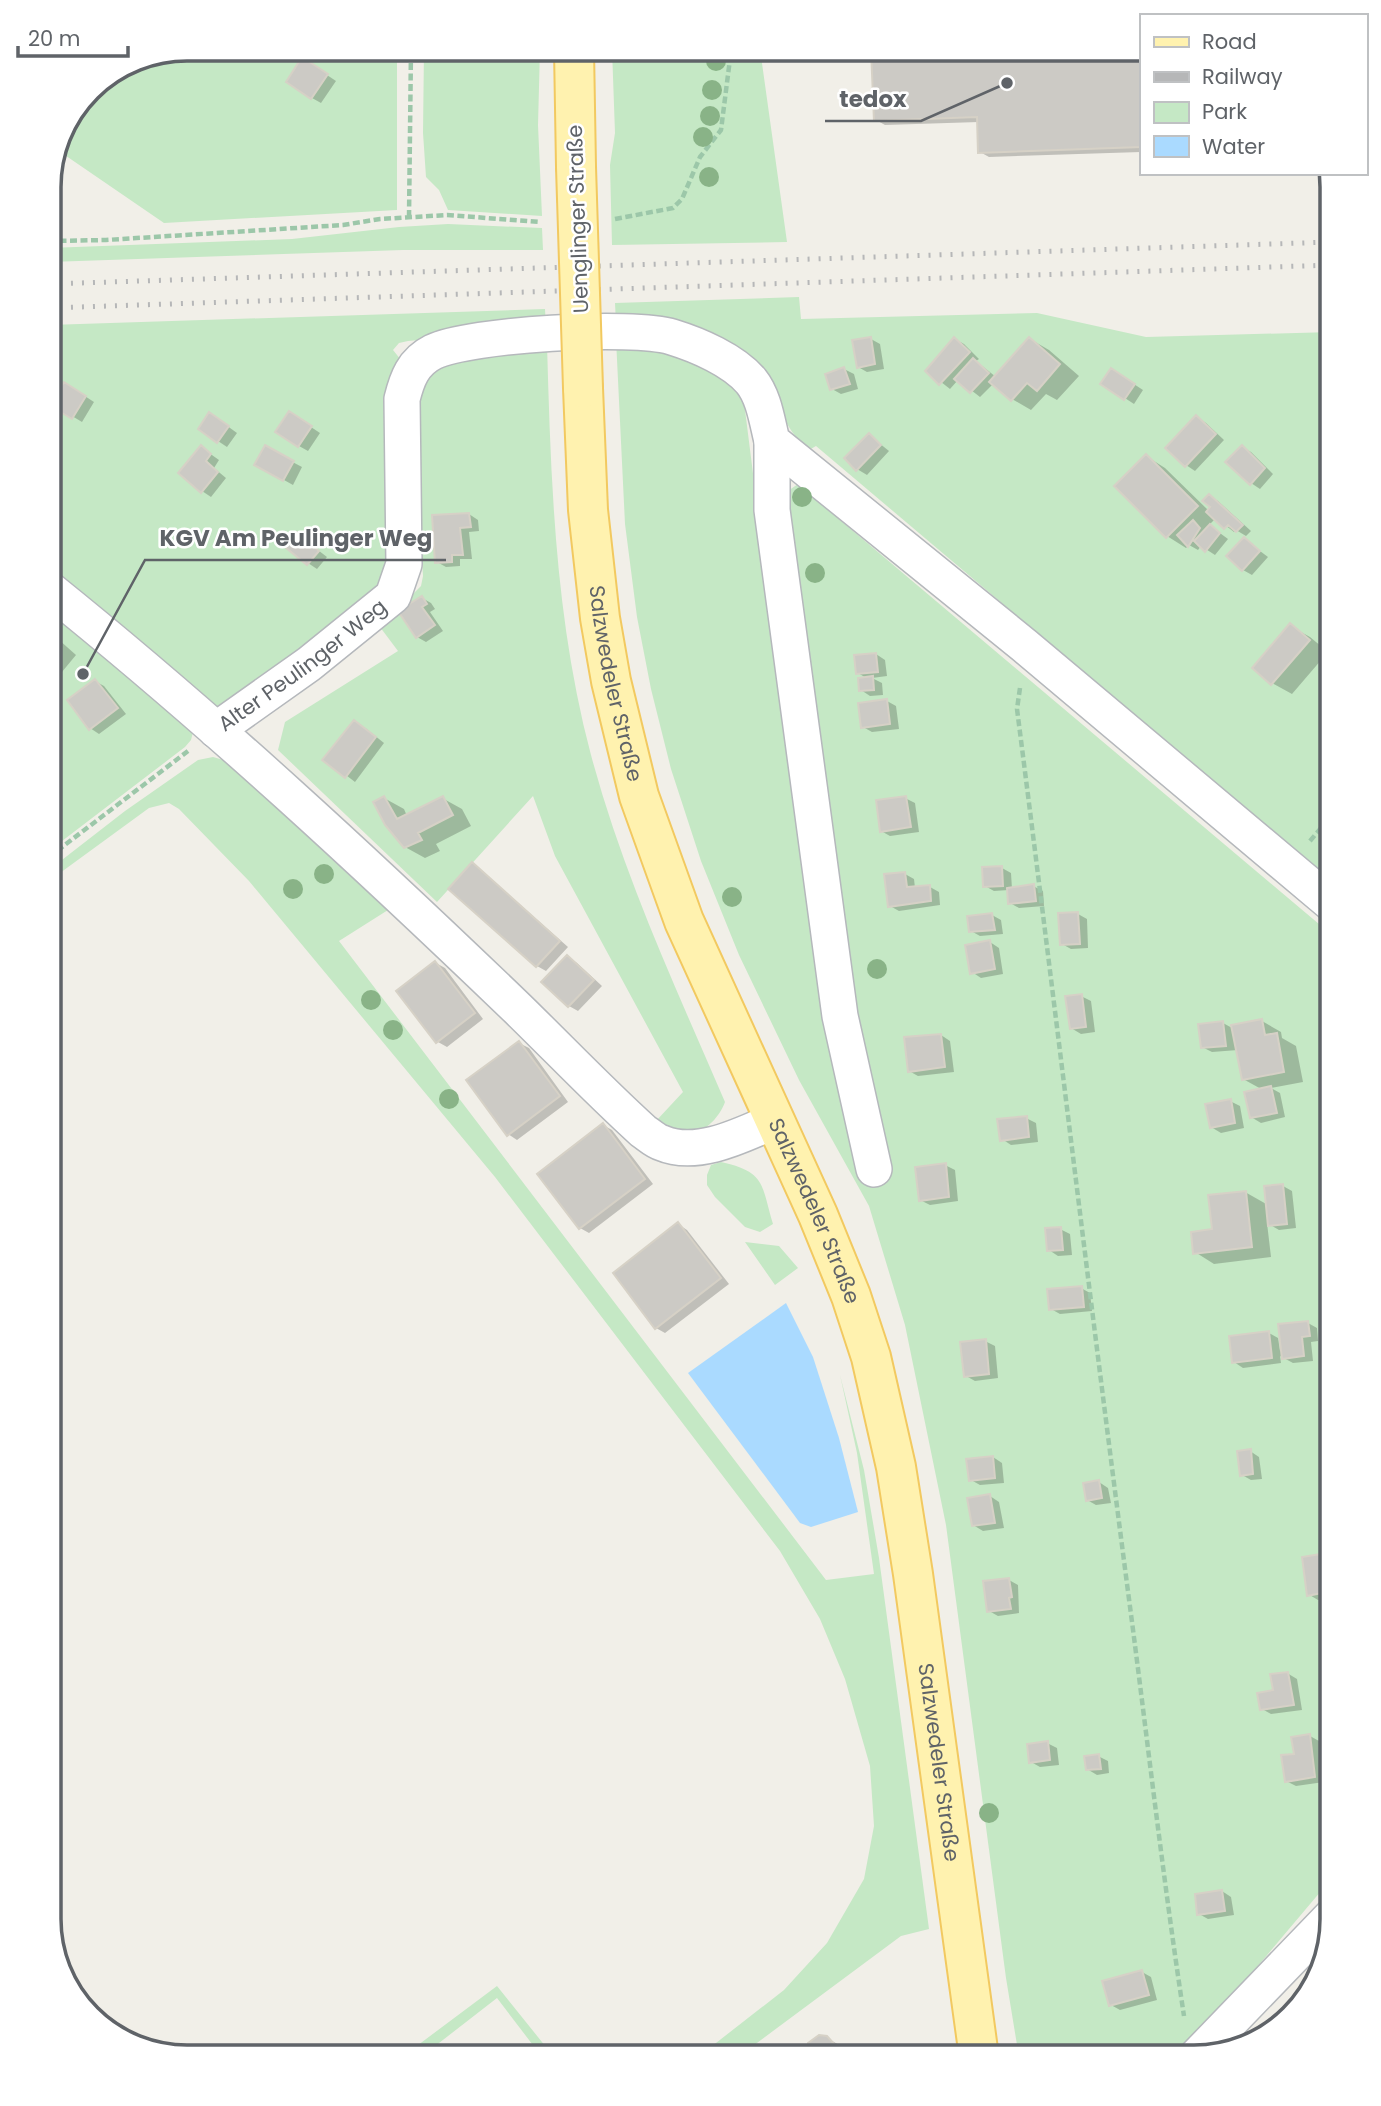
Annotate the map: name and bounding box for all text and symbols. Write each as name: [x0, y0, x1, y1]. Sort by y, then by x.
scale bar: [18, 14, 128, 58]
legend: [1140, 14, 1367, 175]
text: 20 m: [28, 24, 81, 53]
text: Road: [1202, 27, 1257, 56]
text: Railway: [1202, 62, 1283, 91]
callout: tedox: [825, 77, 921, 121]
text: tedox: [839, 83, 907, 115]
text: Park: [1202, 97, 1247, 126]
street label: Uenglinger Straße: [560, 124, 595, 314]
text: Water: [1202, 132, 1265, 161]
callout: KGV Am Peulinger Weg: [145, 516, 446, 560]
text: KGV Am Peulinger Weg: [160, 522, 433, 554]
street label: Salzwedeler Straße: [582, 584, 650, 785]
street label: Alter Peulinger Weg: [212, 592, 393, 738]
street label: Salzwedeler Straße: [762, 1113, 868, 1307]
street label: Salzwedeler Straße: [911, 1661, 967, 1863]

